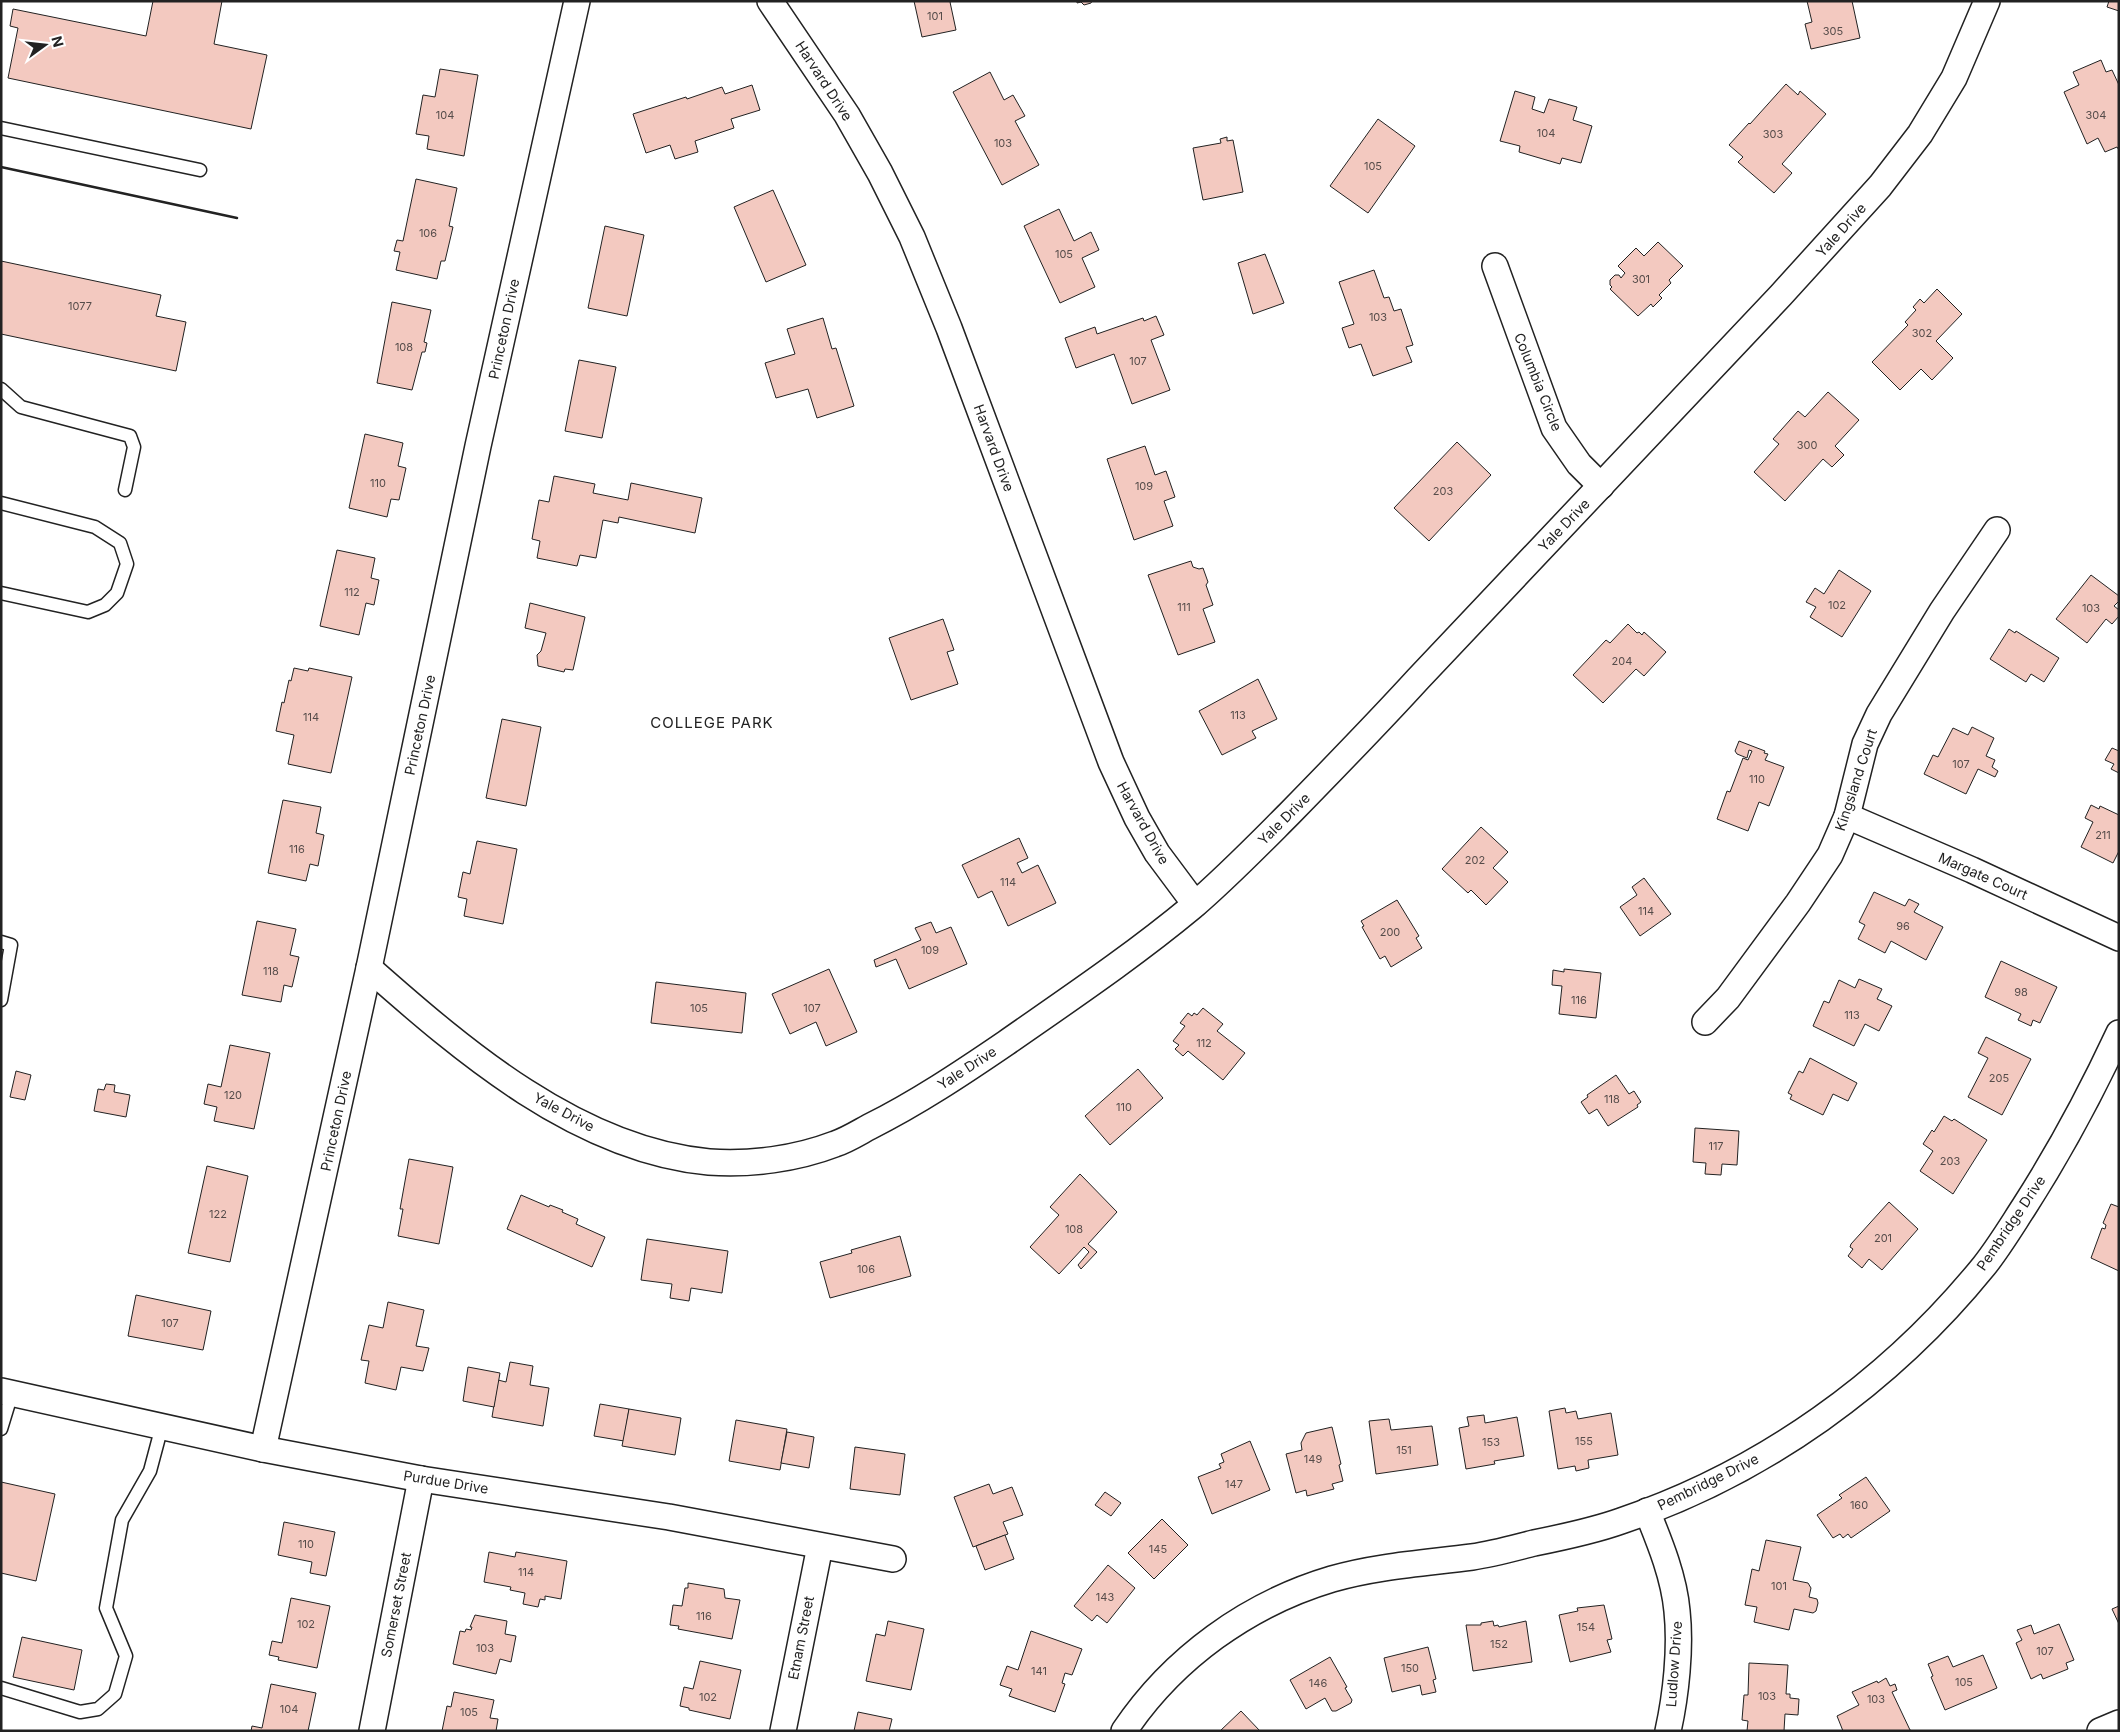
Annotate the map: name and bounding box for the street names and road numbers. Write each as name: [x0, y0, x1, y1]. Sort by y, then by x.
street label: Harvard Drive: [792, 38, 857, 124]
street label: Yale Drive: [1812, 199, 1869, 260]
street label: Princeton Drive: [485, 277, 522, 381]
street label: Columbia Circle: [1511, 330, 1566, 433]
street label: Harvard Drive: [971, 402, 1018, 494]
street label: Yale Drive: [1534, 495, 1593, 555]
street label: Princeton Drive: [401, 673, 438, 777]
street label: Kingsland Court: [1831, 726, 1880, 833]
street label: Harvard Drive: [1114, 779, 1173, 867]
street label: Yale Drive: [1254, 789, 1313, 848]
street label: Margate Court: [1936, 848, 2031, 903]
street label: Yale Drive: [934, 1042, 999, 1093]
street label: Princeton Drive: [317, 1069, 354, 1173]
street label: Yale Drive: [531, 1088, 598, 1135]
street label: Pembridge Drive: [1973, 1172, 2049, 1273]
street label: Pembridge Drive: [1654, 1450, 1761, 1513]
street label: Purdue Drive: [402, 1466, 490, 1497]
street label: Somerset Street: [377, 1551, 414, 1659]
street label: Etnam Street: [784, 1594, 817, 1681]
street label: Ludlow Drive: [1662, 1620, 1685, 1708]

